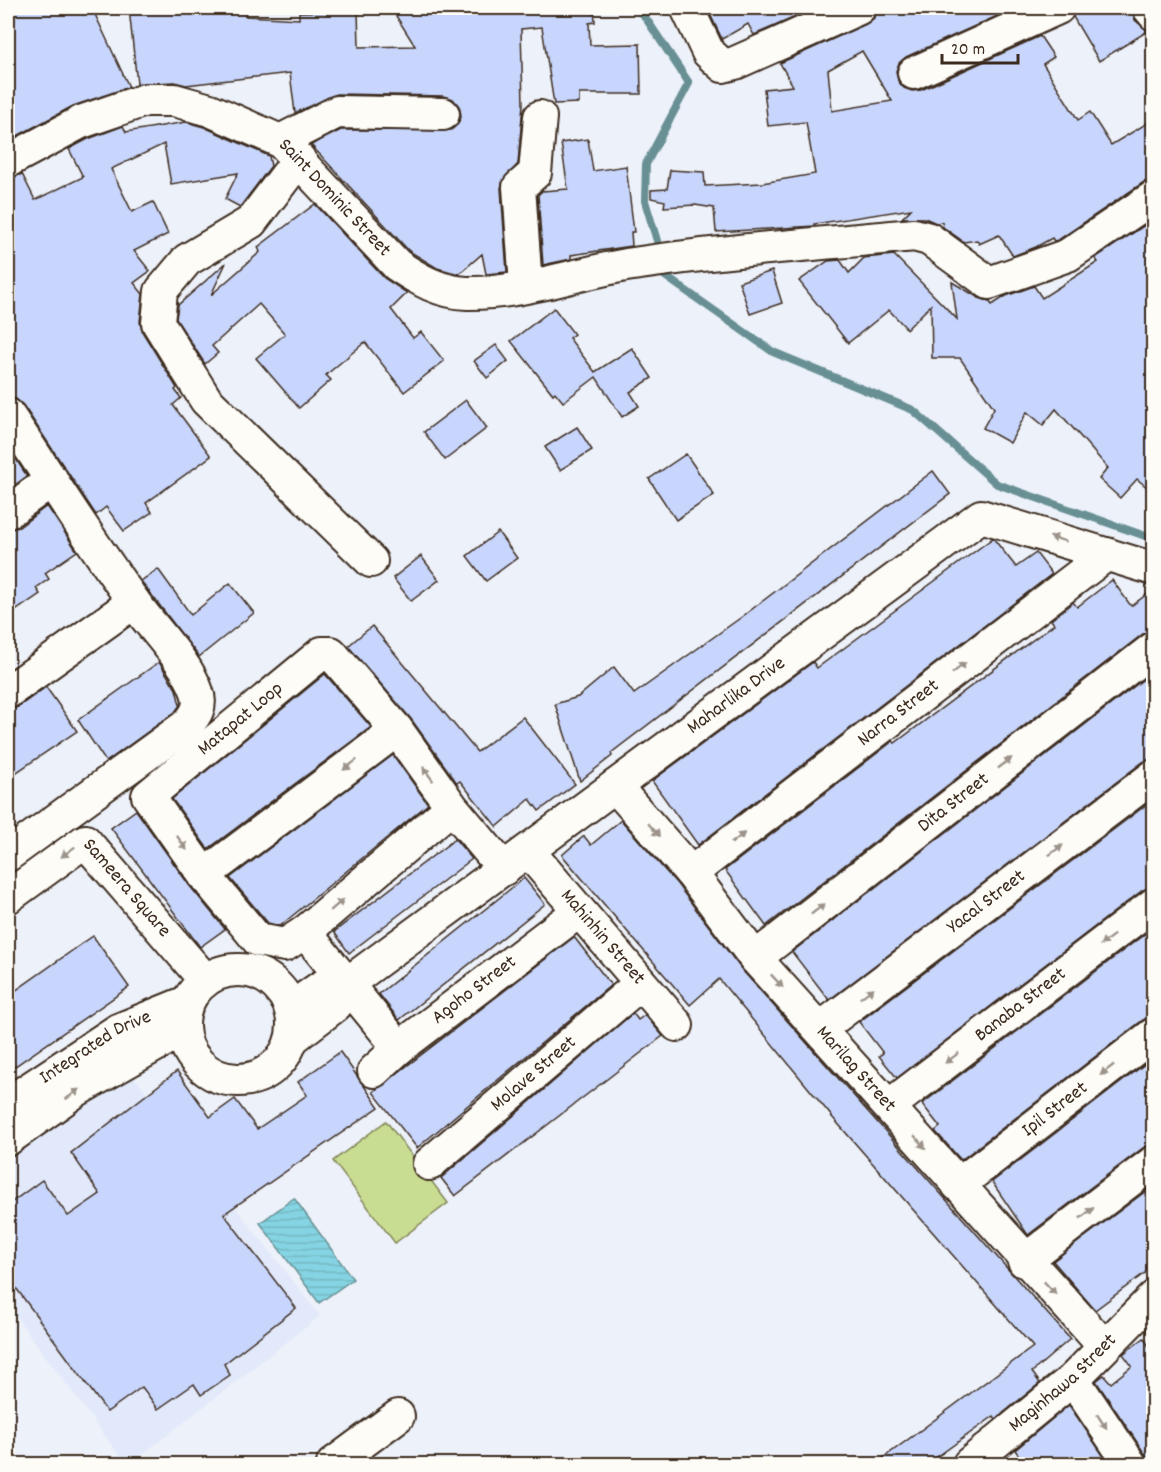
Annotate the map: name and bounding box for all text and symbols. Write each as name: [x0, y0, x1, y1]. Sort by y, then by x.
scale bar: [942, 27, 1018, 65]
text: 20 m: [951, 38, 985, 63]
street label: Saint Dominic Street: [271, 133, 397, 264]
one-way arrow: [1048, 534, 1066, 543]
street label: Maharlika Drive: [682, 650, 792, 742]
one-way arrow: [951, 661, 967, 674]
street label: Narra Street: [852, 673, 946, 754]
street label: Matapat Loop: [192, 676, 290, 763]
one-way arrow: [998, 758, 1013, 770]
one-way arrow: [343, 759, 358, 771]
one-way arrow: [422, 766, 434, 782]
street label: Dita Street: [912, 767, 996, 840]
one-way arrow: [647, 822, 660, 838]
one-way arrow: [730, 831, 746, 844]
street label: Sameera Square: [75, 833, 177, 944]
one-way arrow: [176, 835, 188, 851]
one-way arrow: [1048, 844, 1064, 856]
one-way arrow: [60, 845, 75, 857]
street label: Yacal Street: [942, 864, 1032, 941]
street label: Mahinhin Street: [553, 883, 651, 992]
one-way arrow: [329, 899, 344, 912]
one-way arrow: [810, 902, 826, 915]
one-way arrow: [1099, 933, 1115, 946]
street label: Agoho Street: [426, 949, 523, 1032]
street label: Banaba Street: [969, 961, 1073, 1049]
one-way arrow: [770, 973, 784, 988]
one-way arrow: [859, 987, 875, 999]
street label: Integrated Drive: [34, 1004, 156, 1092]
street label: Marilag Street: [809, 1020, 902, 1119]
street label: Molave Street: [485, 1030, 583, 1119]
one-way arrow: [944, 1052, 960, 1064]
one-way arrow: [1099, 1064, 1115, 1077]
street label: Ipil Street: [1016, 1075, 1095, 1145]
one-way arrow: [65, 1089, 81, 1100]
one-way arrow: [913, 1134, 926, 1149]
one-way arrow: [1080, 1207, 1095, 1219]
one-way arrow: [1042, 1281, 1056, 1295]
street label: Maginhawa Street: [1003, 1328, 1124, 1440]
one-way arrow: [1096, 1413, 1107, 1430]

